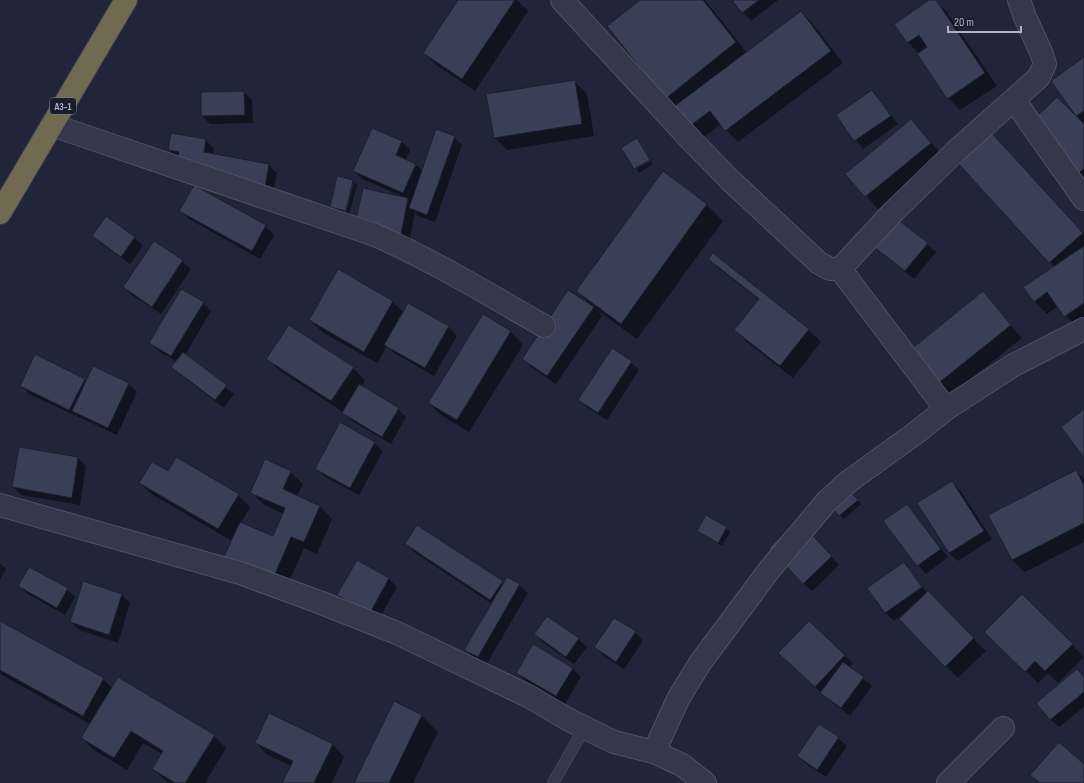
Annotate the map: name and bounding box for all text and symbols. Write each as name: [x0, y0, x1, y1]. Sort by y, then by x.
scale bar: [948, 8, 1021, 34]
text: 20 m: [954, 15, 974, 30]
road number: A3-1: [50, 98, 76, 114]

